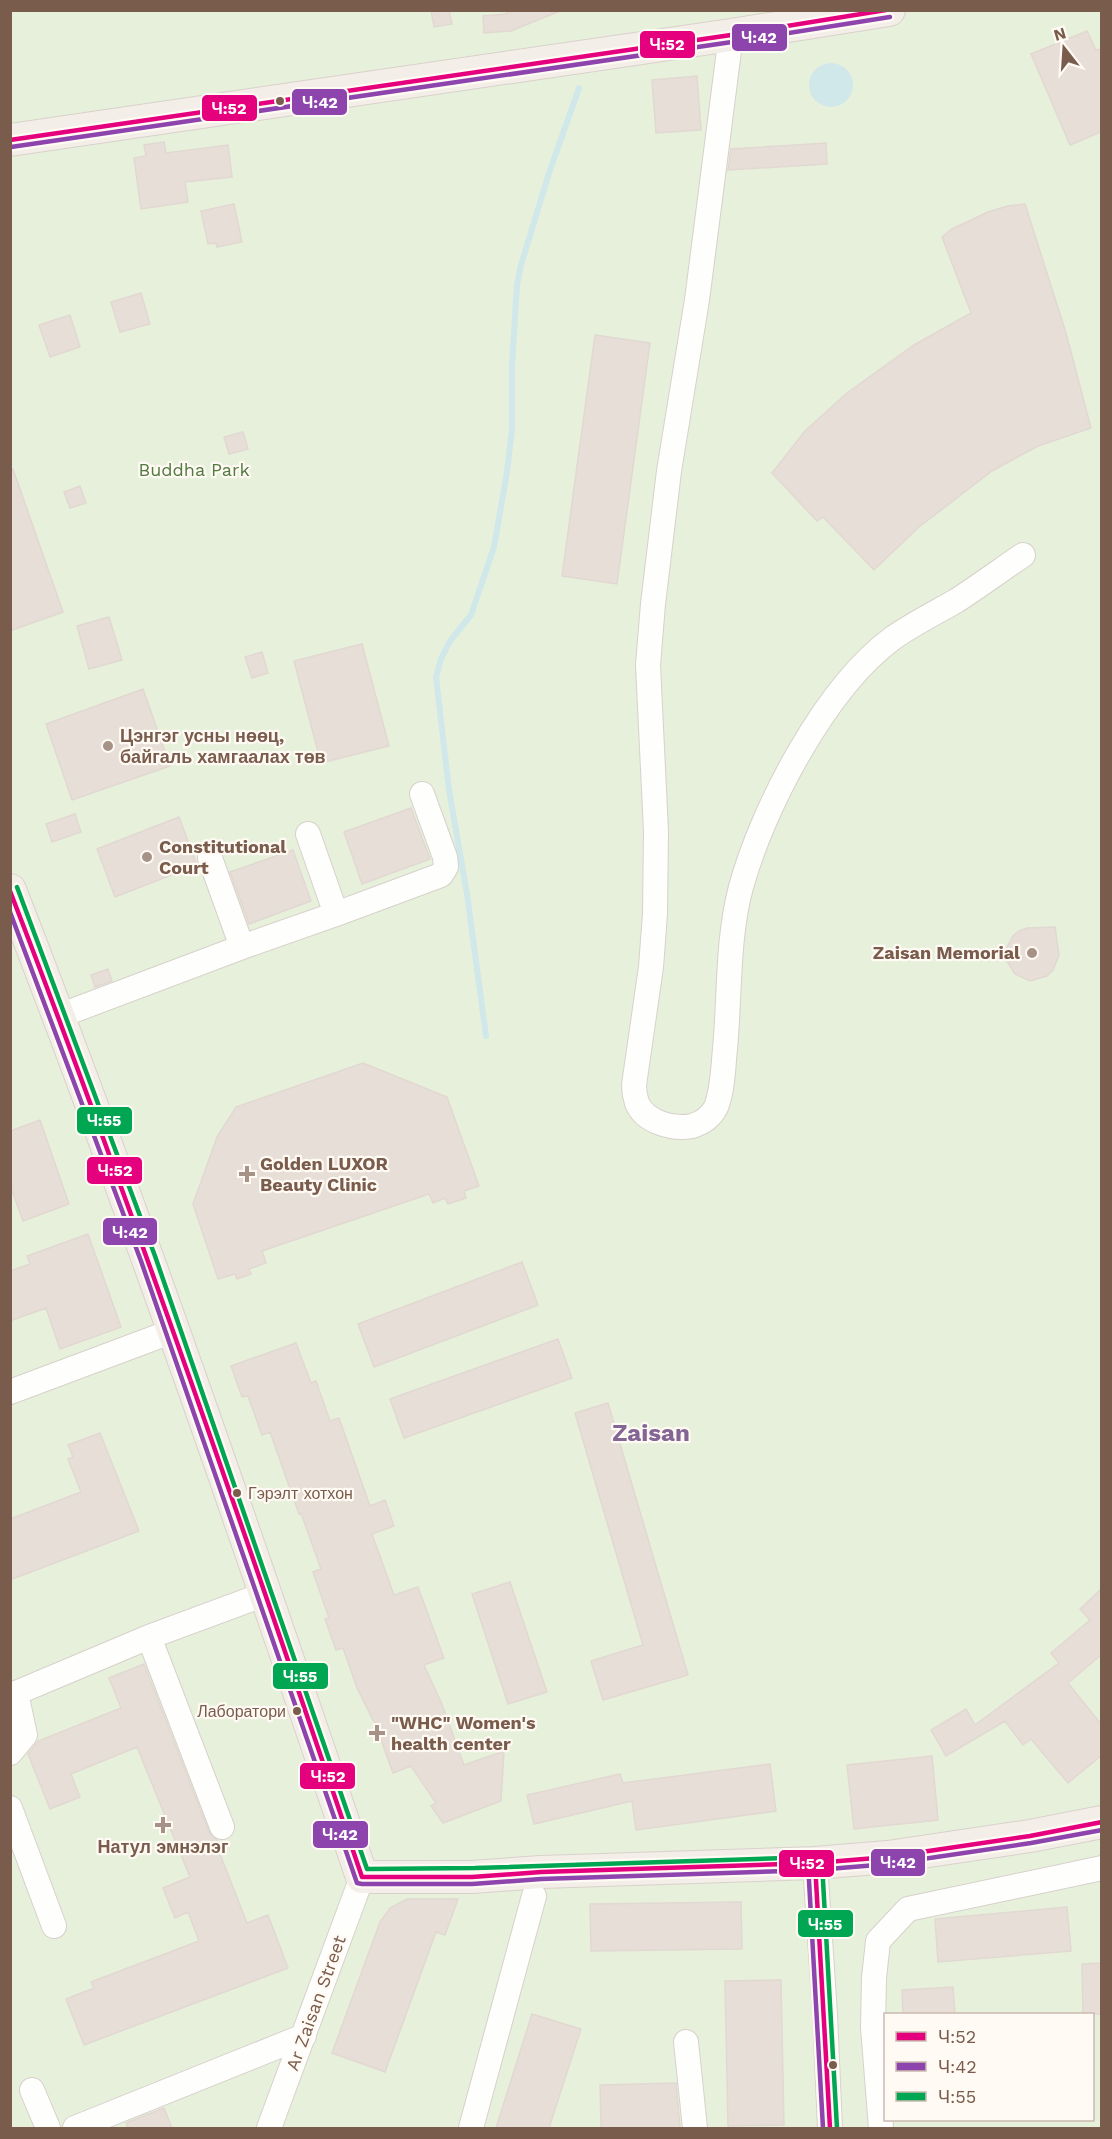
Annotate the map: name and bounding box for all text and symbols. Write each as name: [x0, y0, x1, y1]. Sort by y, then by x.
north arrow: [1034, 18, 1094, 78]
line badge: Ч:42: [731, 23, 788, 52]
text: N: [1051, 23, 1068, 45]
text: Ч:42: [741, 28, 777, 47]
line badge: Ч:52: [639, 30, 696, 59]
text: Ч:52: [650, 35, 684, 54]
line badge: Ч:42: [291, 88, 348, 116]
text: Ч:42: [302, 93, 338, 112]
line badge: Ч:52: [201, 94, 258, 122]
unlabelled marker: [274, 95, 286, 107]
text: Ч:52: [212, 99, 246, 118]
park label: Buddha Park: [138, 459, 250, 480]
place label: Цэнгэг усны нөөц, байгаль хамгаалах төв: [120, 725, 326, 767]
marker: Цэнгэг усны нөөц, байгаль хамгаалах төв: [101, 739, 115, 753]
place label: Constitutional Court: [159, 836, 286, 878]
marker: Constitutional Court: [140, 850, 154, 864]
place label: Zaisan Memorial: [873, 942, 1020, 963]
marker: Zaisan Memorial: [1025, 946, 1039, 960]
line badge: Ч:55: [76, 1106, 133, 1135]
text: Ч:55: [87, 1111, 121, 1130]
place label: Golden LUXOR Beauty Clinic: [260, 1153, 388, 1195]
line badge: Ч:52: [86, 1156, 143, 1185]
text: Ч:52: [98, 1161, 132, 1180]
marker: Golden LUXOR Beauty Clinic: [238, 1165, 256, 1183]
line badge: Ч:42: [102, 1217, 158, 1246]
text: Ч:42: [112, 1223, 148, 1242]
district label: Zaisan: [612, 1419, 690, 1447]
place label: Гэрэлт хотхон: [248, 1484, 353, 1503]
marker: Гэрэлт хотхон: [231, 1487, 243, 1499]
line badge: Ч:55: [272, 1662, 329, 1690]
text: Ч:55: [283, 1667, 317, 1686]
place label: Лаборатори: [197, 1702, 286, 1721]
marker: Лаборатори: [291, 1705, 303, 1717]
place label: "WHC" Women's health center: [391, 1712, 536, 1754]
marker: "WHC" Women's health center: [368, 1724, 386, 1742]
line badge: Ч:52: [299, 1762, 356, 1790]
text: Ч:52: [311, 1767, 345, 1786]
marker: Натул эмнэлэг: [154, 1816, 172, 1834]
line badge: Ч:42: [312, 1820, 369, 1849]
text: Ч:42: [322, 1825, 358, 1844]
place label: Натул эмнэлэг: [98, 1836, 229, 1857]
line badge: Ч:42: [870, 1848, 926, 1877]
line badge: Ч:52: [778, 1849, 835, 1878]
text: Ч:42: [880, 1853, 916, 1872]
text: Ч:52: [790, 1854, 824, 1873]
line badge: Ч:55: [797, 1909, 854, 1938]
text: Ч:55: [808, 1915, 842, 1934]
street label: Ar Zaisan Street: [281, 1932, 350, 2073]
legend: [884, 2013, 1094, 2121]
text: Ч:52: [938, 2026, 976, 2047]
text: Ч:42: [938, 2056, 977, 2077]
unlabelled marker: [827, 2059, 839, 2071]
text: Ч:55: [938, 2086, 976, 2107]

